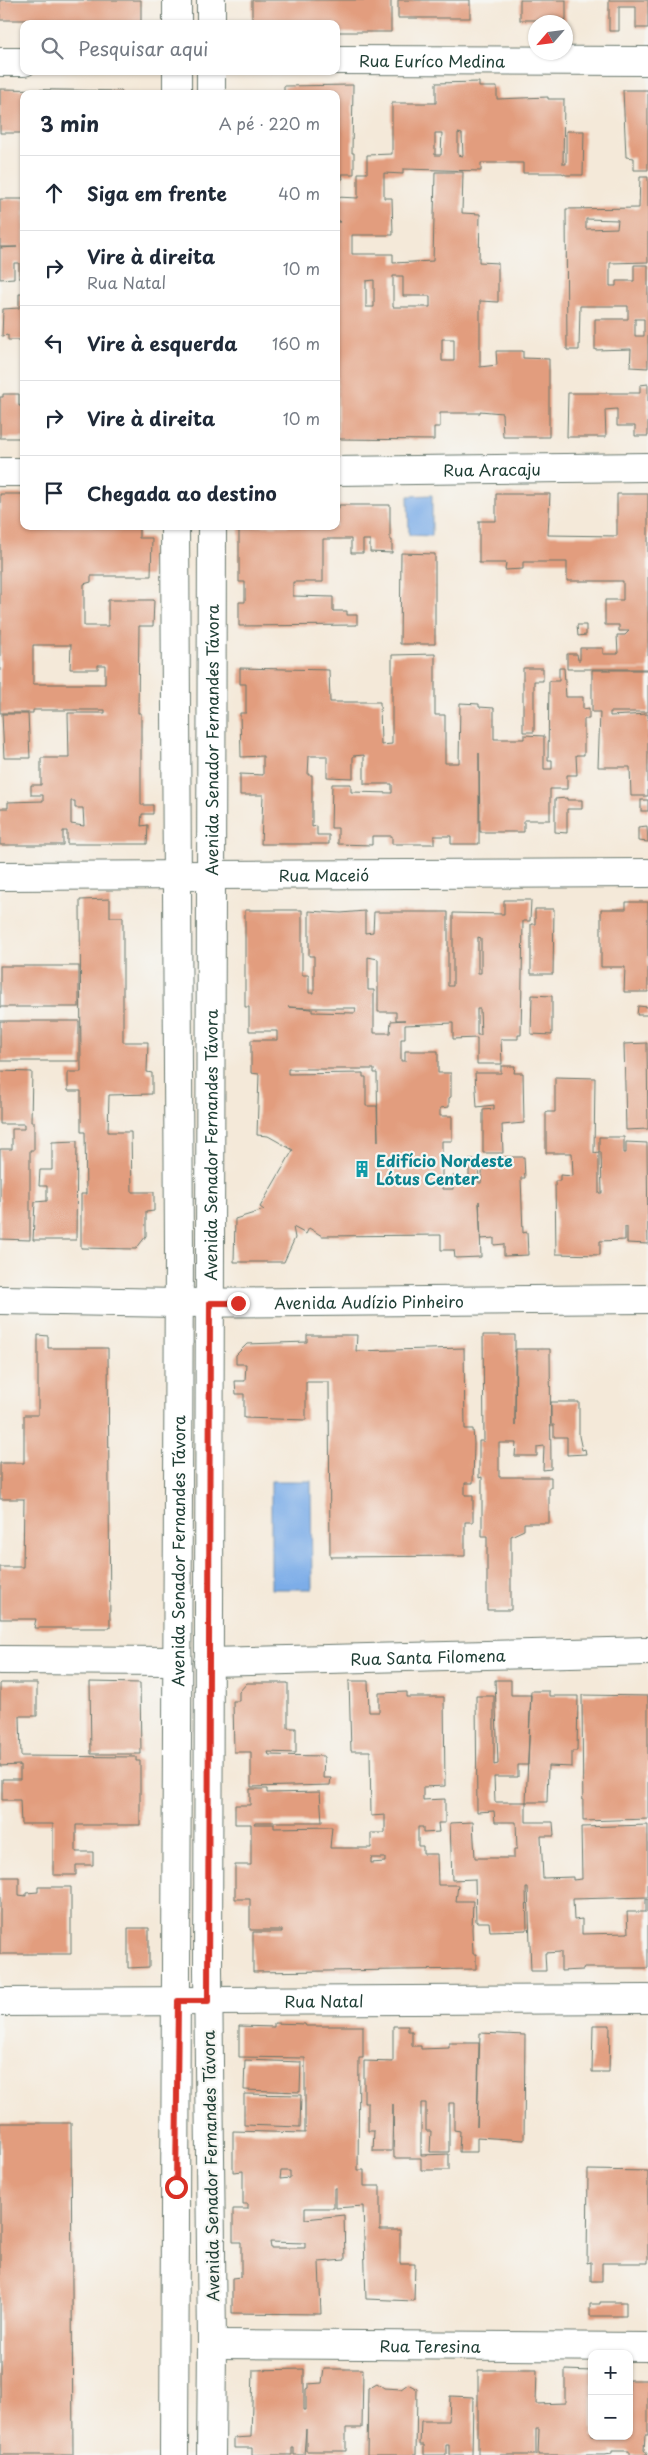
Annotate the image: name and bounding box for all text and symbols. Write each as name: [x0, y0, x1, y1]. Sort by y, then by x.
north arrow: [528, 15, 573, 60]
search box: [20, 20, 340, 75]
icon: search: [38, 34, 66, 62]
text: Pesquisar aqui: [78, 34, 208, 62]
street label: Rua Euríco Medina: [359, 48, 505, 73]
text: 3 min: [40, 107, 99, 139]
text: A pé · 220 m: [219, 111, 320, 135]
icon: ahead: [40, 179, 68, 207]
text: Siga em frente: [87, 179, 227, 207]
text: 40 m: [278, 181, 320, 205]
text: Vire à direita: [87, 242, 215, 270]
icon: right: [40, 254, 68, 282]
text: 10 m: [283, 256, 320, 280]
text: Rua Natal: [87, 270, 166, 294]
icon: left: [40, 329, 68, 357]
text: Vire à esquerda: [87, 329, 238, 357]
text: 160 m: [272, 331, 320, 355]
icon: right: [40, 404, 68, 432]
text: Vire à direita: [87, 404, 215, 432]
text: 10 m: [283, 406, 320, 430]
street label: Rua Aracaju: [443, 456, 541, 482]
icon: arrive: [40, 479, 68, 507]
text: Chegada ao destino: [87, 479, 277, 507]
street label: Avenida Senador Fernandes Távora: [199, 604, 224, 876]
street label: Rua Maceió: [279, 862, 369, 887]
street label: Avenida Senador Fernandes Távora: [198, 1009, 223, 1281]
place label: Edifício Nordeste Lótus Center: [376, 1148, 513, 1190]
building icon: Edifício Nordeste Lótus Center: [352, 1159, 372, 1179]
street label: Avenida Audízio Pinheiro: [274, 1289, 464, 1314]
route end: [227, 1292, 250, 1315]
street label: Avenida Senador Fernandes Távora: [165, 1415, 190, 1687]
street label: Rua Santa Filomena: [350, 1643, 506, 1670]
street label: Rua Natal: [284, 1988, 364, 2013]
street label: Avenida Senador Fernandes Távora: [196, 2030, 224, 2302]
route start: [165, 2176, 188, 2199]
street label: Rua Teresina: [379, 2333, 481, 2358]
map controls: [588, 2350, 633, 2440]
button: +: [588, 2350, 633, 2395]
button: −: [588, 2395, 633, 2440]

